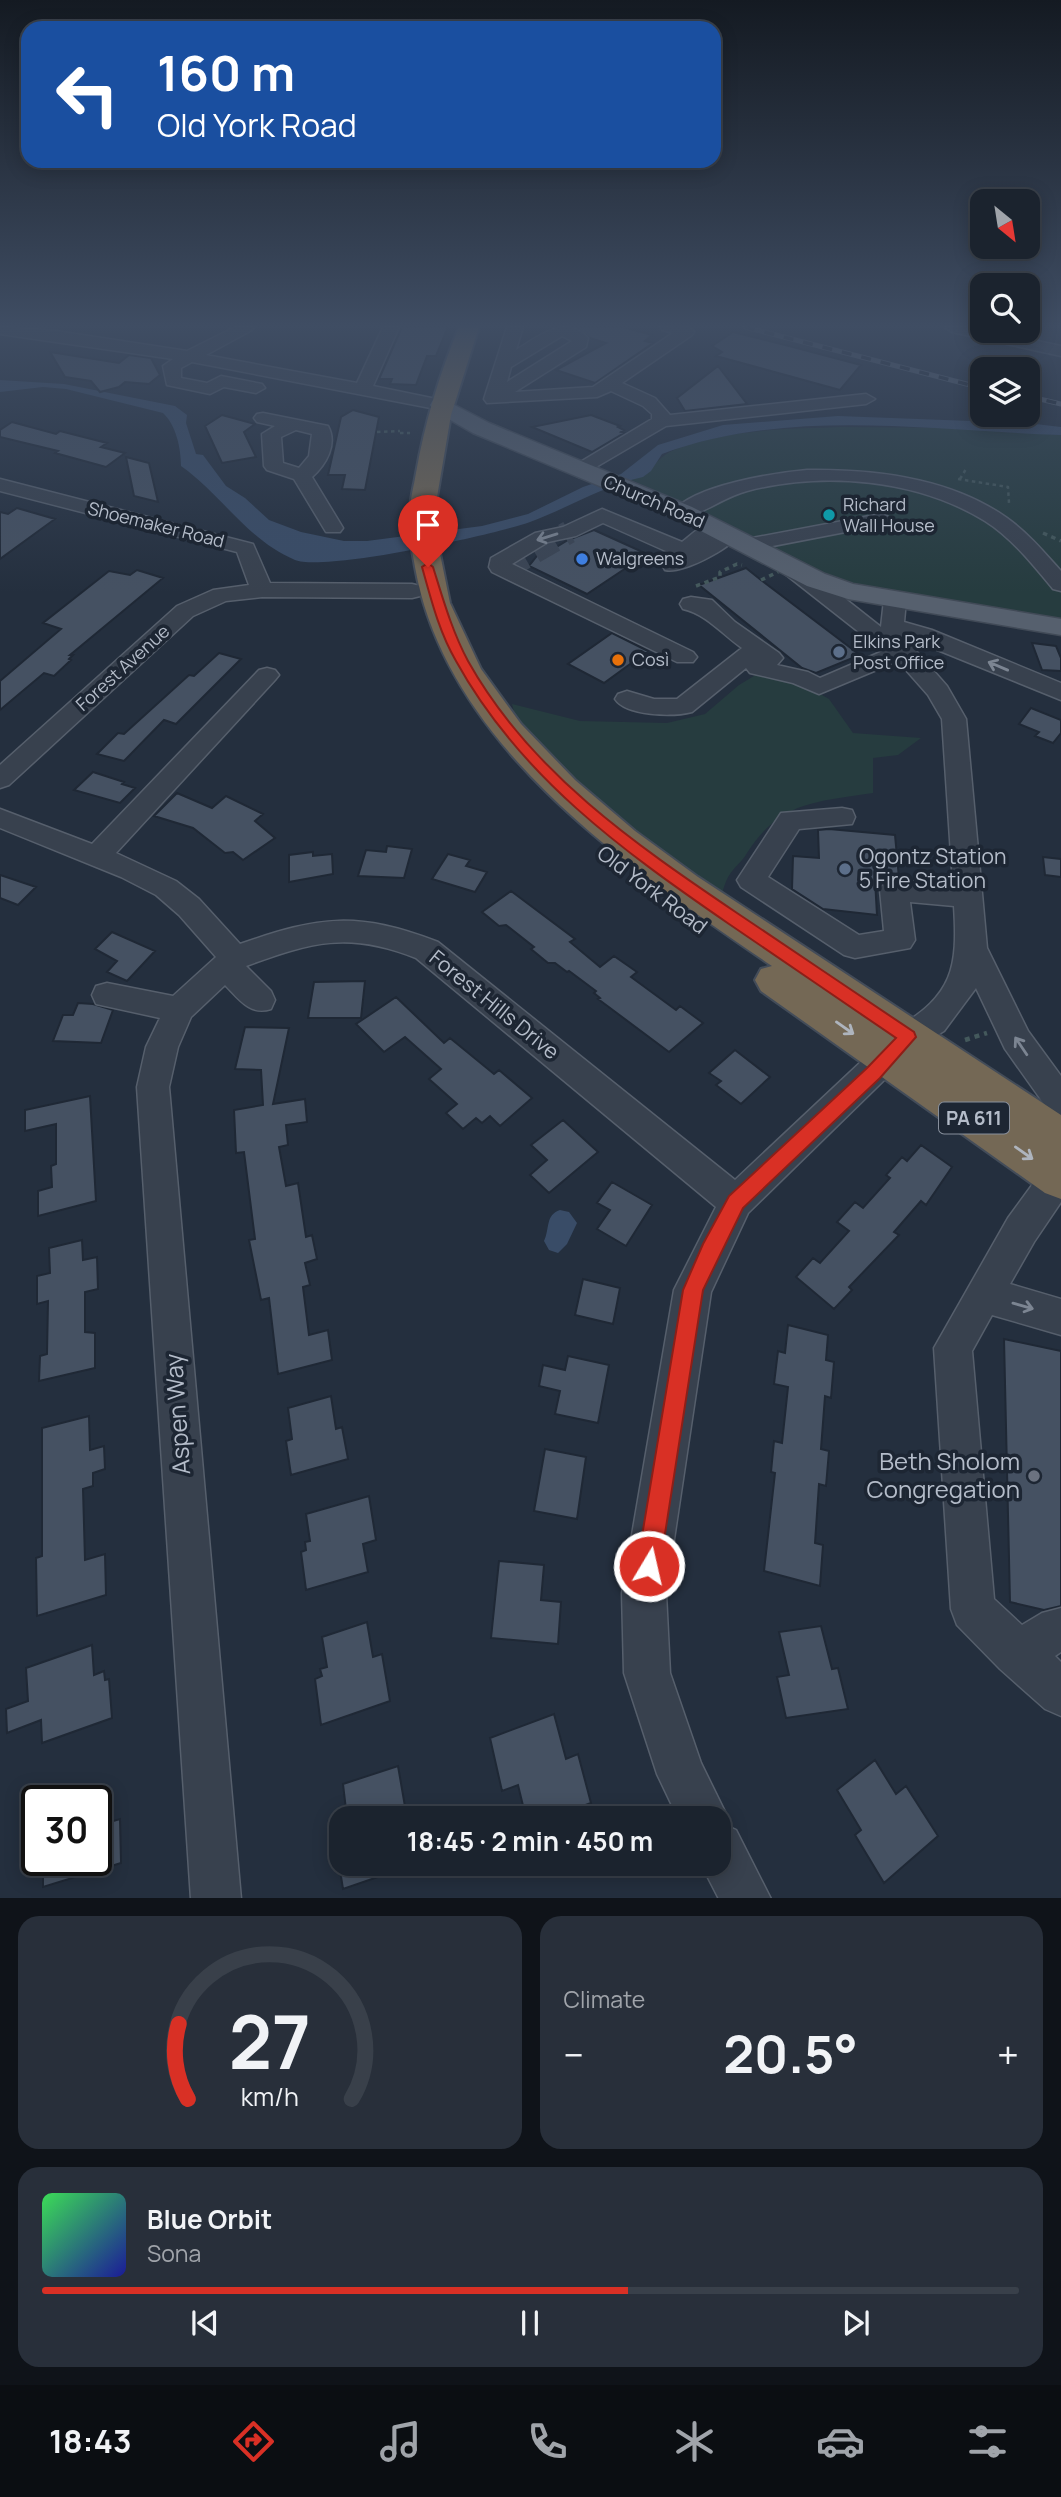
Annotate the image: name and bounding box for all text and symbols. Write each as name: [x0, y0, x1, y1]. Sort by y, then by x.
text: 160 m: [157, 39, 295, 106]
icon: left: [42, 49, 133, 140]
text: Old York Road: [157, 103, 357, 147]
north arrow: [970, 189, 1040, 259]
map controls: [970, 189, 1040, 427]
button: search: [970, 273, 1040, 343]
button: layers: [970, 357, 1040, 427]
street label: Church Road: [600, 469, 709, 533]
place label: Richard Wall House: [843, 492, 935, 537]
street label: Shoemaker Road: [85, 495, 227, 553]
pin: [398, 495, 458, 567]
icon: arrive: [409, 506, 447, 544]
marker: Richard Wall House: [821, 507, 837, 523]
one-way arrow: [537, 532, 559, 545]
place label: Walgreens: [596, 546, 684, 570]
marker: Walgreens: [574, 551, 590, 567]
street label: Forest Avenue: [70, 619, 174, 716]
place label: Elkins Park Post Office: [853, 629, 944, 674]
marker: Elkins Park Post Office: [831, 644, 847, 660]
place label: Così: [632, 647, 669, 671]
marker: Così: [610, 652, 626, 668]
one-way arrow: [988, 658, 1009, 671]
street label: Old York Road: [592, 839, 713, 940]
place label: Ogontz Station 5 Fire Station: [859, 842, 1006, 894]
marker: Ogontz Station 5 Fire Station: [837, 861, 853, 877]
street label: Forest Hills Drive: [424, 943, 565, 1065]
one-way arrow: [834, 1021, 854, 1035]
one-way arrow: [1014, 1037, 1028, 1056]
road number: PA 611: [939, 1102, 1009, 1134]
one-way arrow: [1014, 1146, 1033, 1160]
one-way arrow: [1011, 1300, 1033, 1313]
street label: Aspen Way: [156, 1352, 197, 1476]
place label: Beth Sholom Congregation: [867, 1444, 1020, 1505]
marker: Beth Sholom Congregation: [1026, 1468, 1042, 1484]
position arrow: [612, 1529, 686, 1603]
speed limit sign: 30: [21, 1785, 112, 1876]
text: 18:45 · 2 min · 450 m: [407, 1823, 653, 1859]
text: Climate: [564, 1983, 645, 2015]
text: 27: [229, 1991, 311, 2091]
text: 20.5°: [723, 2018, 858, 2089]
text: −: [564, 2028, 584, 2080]
text: +: [997, 2028, 1019, 2080]
text: km/h: [241, 2078, 299, 2113]
text: Blue Orbit: [147, 2201, 272, 2237]
text: Sona: [147, 2237, 201, 2269]
icon: previous: [186, 2304, 224, 2342]
icon: pause: [511, 2304, 549, 2342]
icon: next: [837, 2304, 875, 2342]
icon: directions: [229, 2417, 278, 2466]
icon: music: [376, 2417, 425, 2466]
icon: phone: [523, 2417, 572, 2466]
icon: climate: [670, 2417, 719, 2466]
icon: car: [816, 2417, 865, 2466]
icon: filters: [963, 2417, 1012, 2466]
text: 18:43: [49, 2419, 132, 2463]

